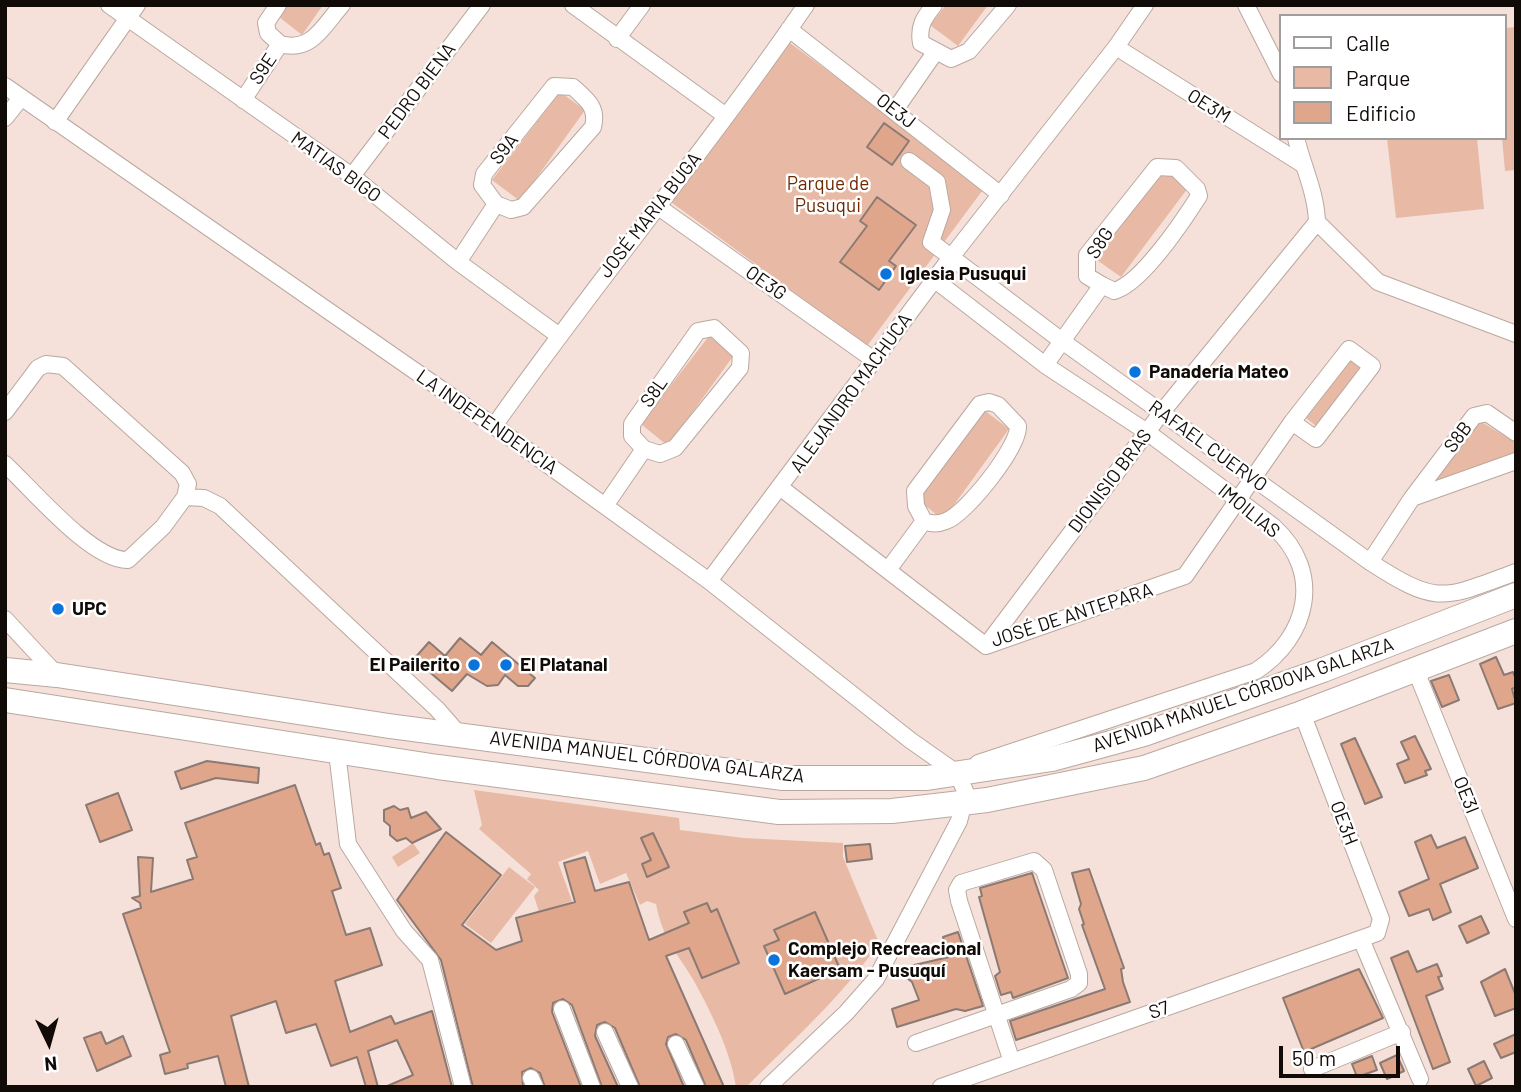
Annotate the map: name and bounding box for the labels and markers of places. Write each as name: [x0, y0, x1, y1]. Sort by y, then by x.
place label: Iglesia Pusuqui: [900, 263, 1026, 285]
marker: Iglesia Pusuqui: [878, 266, 894, 282]
place label: Panadería Mateo: [1149, 361, 1289, 383]
marker: Panadería Mateo: [1127, 364, 1143, 380]
place label: UPC: [72, 598, 107, 620]
marker: UPC: [50, 601, 66, 617]
place label: El Pailerito: [370, 654, 460, 676]
place label: El Platanal: [520, 654, 608, 676]
marker: El Pailerito: [466, 657, 482, 673]
marker: El Platanal: [498, 657, 514, 673]
place label: Complejo Recreacional Kaersam - Pusuquí: [788, 938, 981, 982]
marker: Complejo Recreacional Kaersam - Pusuquí: [766, 952, 782, 968]

